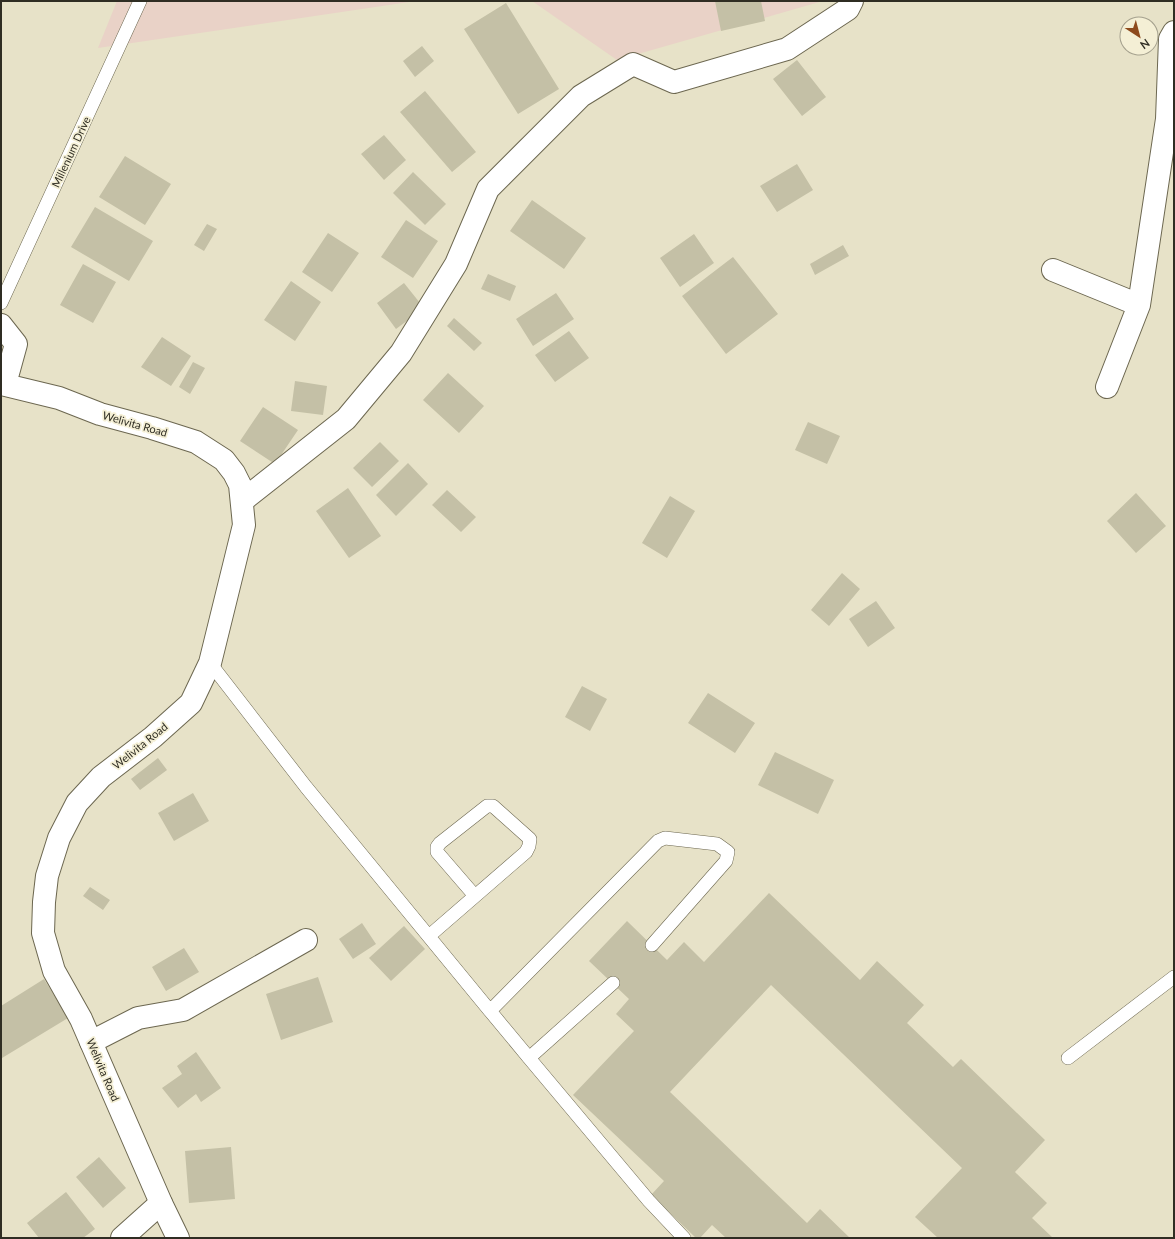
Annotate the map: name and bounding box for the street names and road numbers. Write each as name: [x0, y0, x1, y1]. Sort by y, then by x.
street label: Millenium Drive: [48, 114, 93, 189]
street label: Welivita Road: [101, 408, 169, 439]
street label: Welivita Road: [110, 720, 170, 772]
street label: Welivita Road: [84, 1037, 122, 1103]

